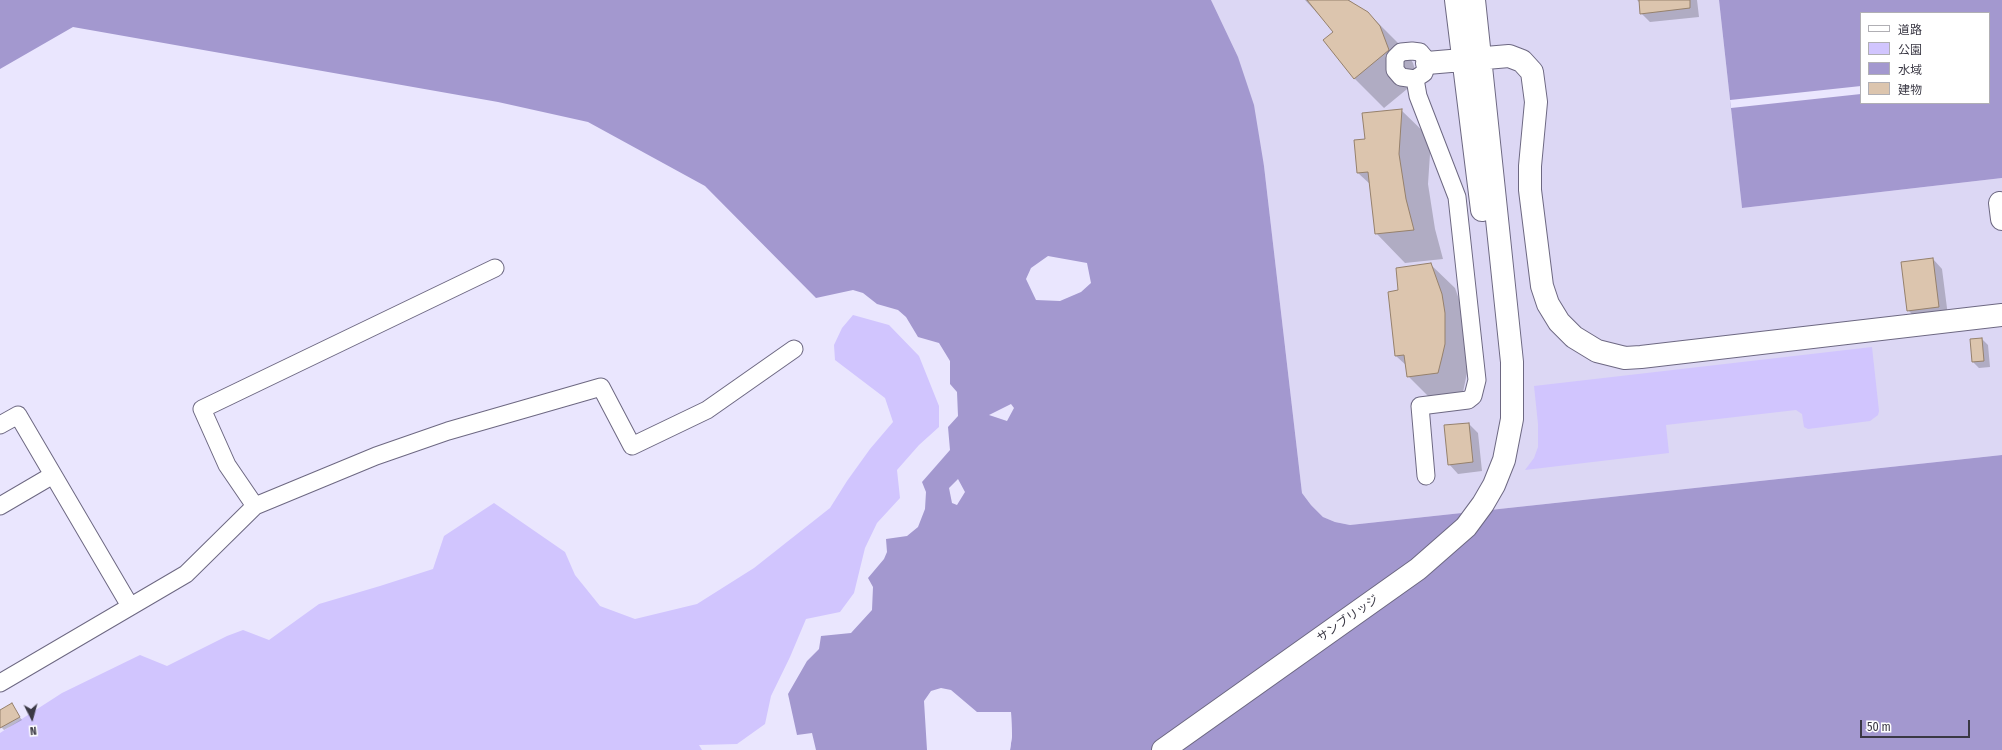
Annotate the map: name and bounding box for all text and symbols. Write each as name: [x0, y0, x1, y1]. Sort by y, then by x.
legend: [1860, 12, 1990, 104]
text: 道路: [1898, 23, 1922, 37]
text: 公園: [1898, 43, 1922, 57]
text: 水域: [1898, 63, 1922, 77]
text: 建物: [1898, 83, 1922, 97]
street label: サンブリッジ: [1314, 592, 1382, 646]
north arrow: [12, 698, 52, 738]
scale bar: [1862, 712, 1972, 738]
text: 50 m: [1867, 720, 1891, 734]
text: N: [29, 724, 37, 737]

